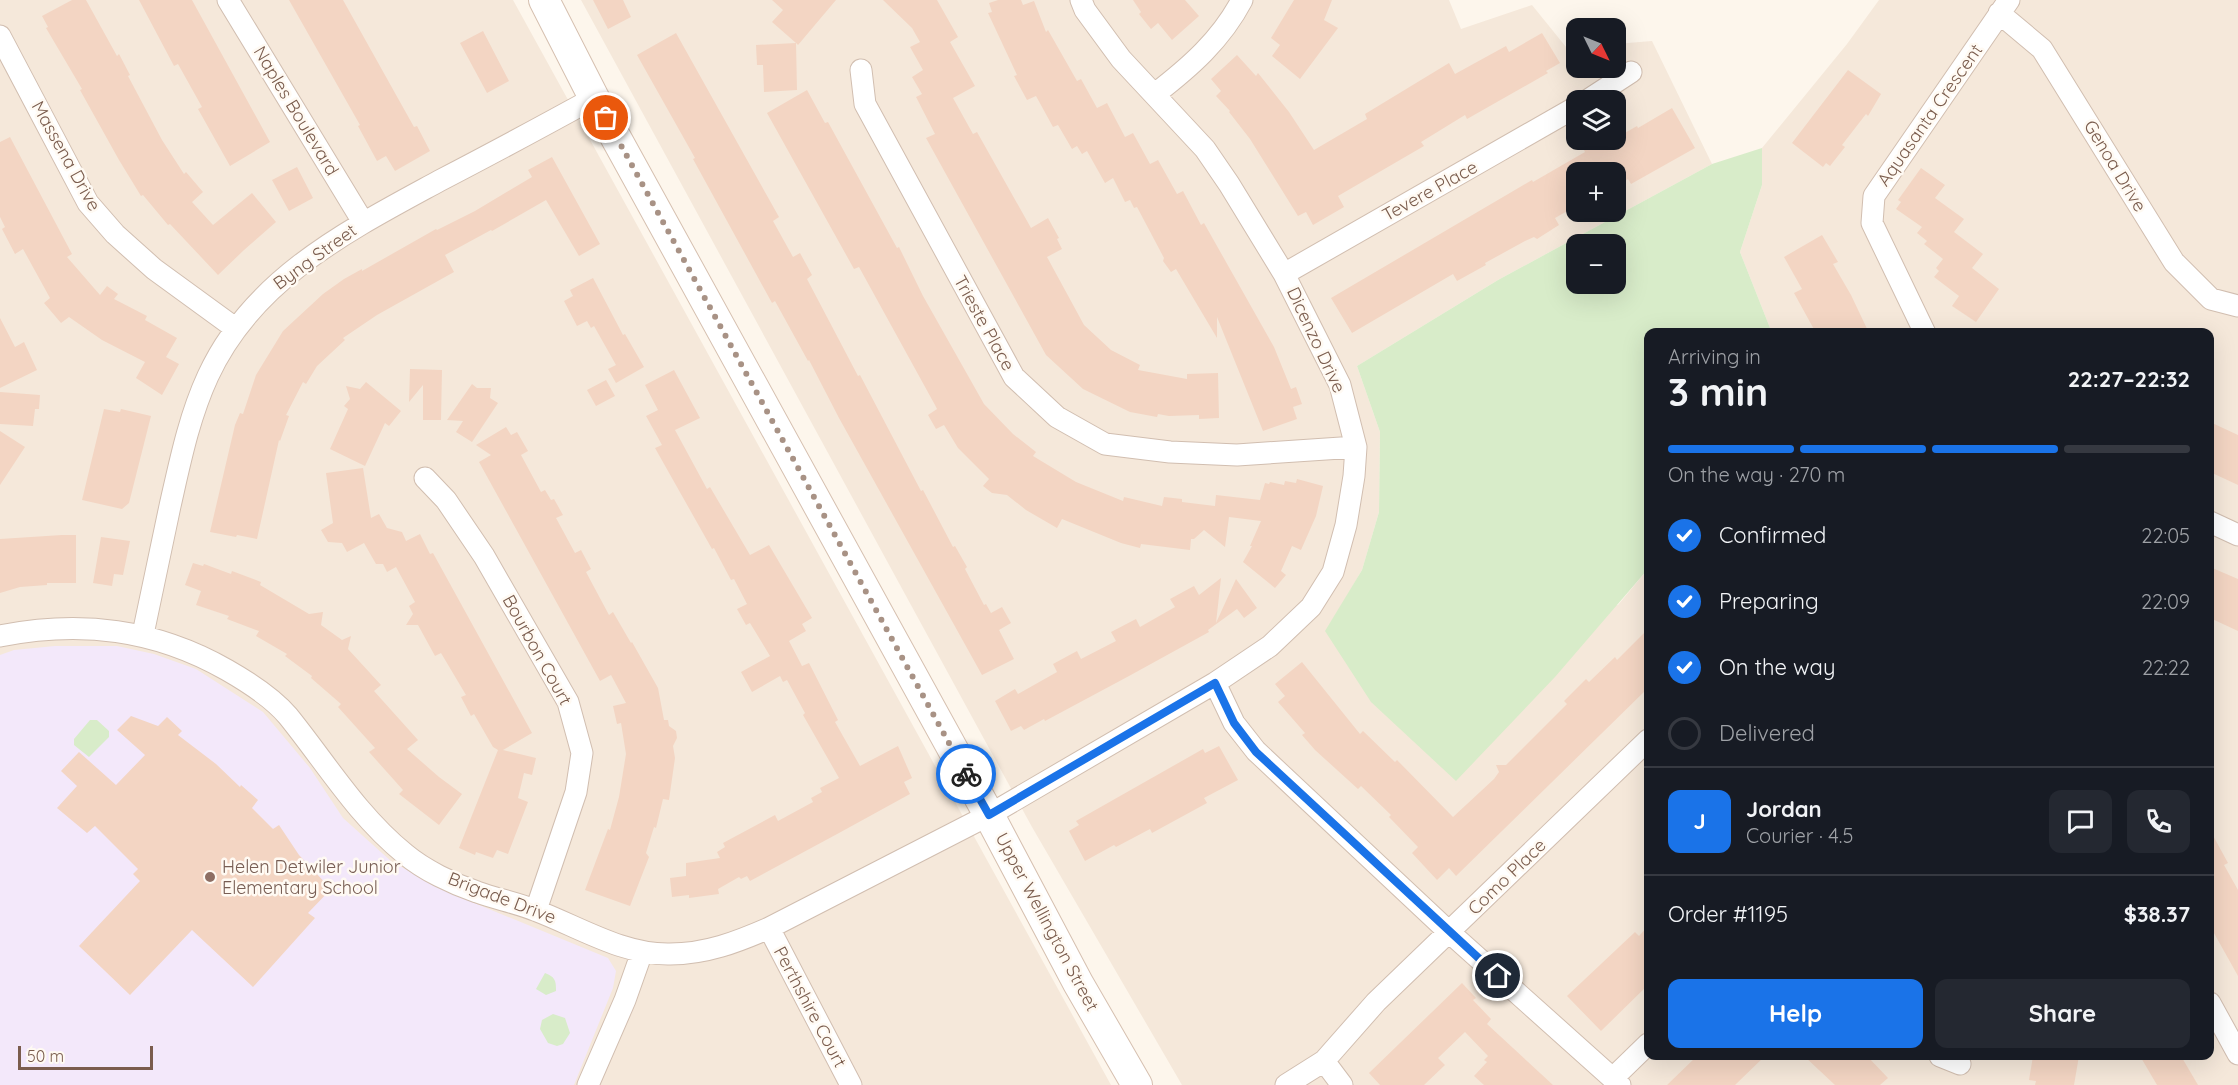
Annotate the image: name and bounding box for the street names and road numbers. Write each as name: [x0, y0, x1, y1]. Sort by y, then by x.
street label: Aquasanta Crescent: [1872, 39, 1987, 190]
street label: Naples Boulevard: [249, 42, 344, 180]
street label: Massena Drive: [27, 97, 106, 215]
street label: Genoa Drive: [2079, 116, 2152, 216]
street label: Tevere Place: [1378, 155, 1481, 226]
street label: Byng Street: [268, 219, 361, 295]
street label: Trieste Place: [949, 271, 1020, 374]
street label: Dicenzo Drive: [1282, 283, 1351, 396]
street label: Bourbon Court: [498, 591, 577, 709]
street label: Upper Wellington Street: [991, 828, 1104, 1015]
street label: Como Place: [1463, 834, 1551, 920]
street label: Brigade Drive: [445, 866, 559, 929]
street label: Perthshire Court: [769, 942, 852, 1071]

